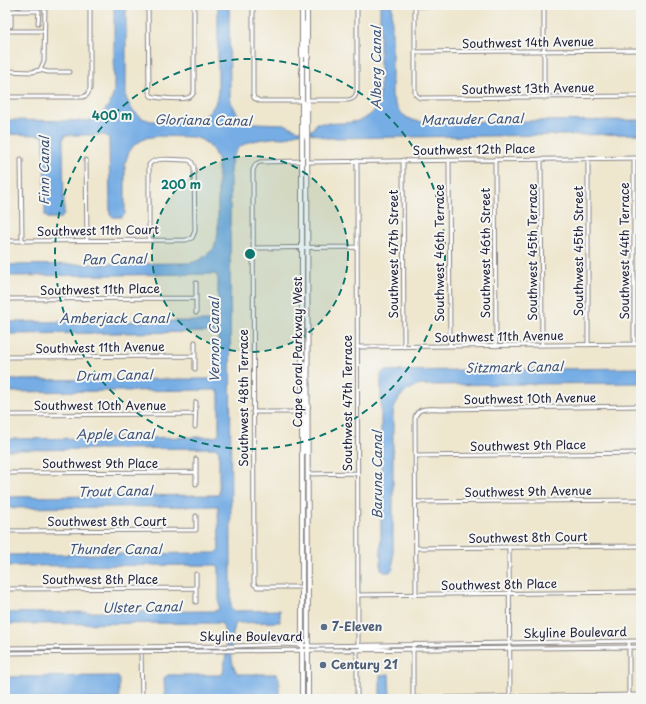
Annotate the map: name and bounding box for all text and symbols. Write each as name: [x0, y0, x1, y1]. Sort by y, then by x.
water label: Alberg Canal: [366, 24, 385, 110]
street label: Southwest 14th Avenue: [462, 32, 595, 52]
street label: Southwest 13th Avenue: [461, 78, 595, 98]
text: 400 m: [92, 106, 132, 124]
water label: Marauder Canal: [421, 108, 525, 129]
water label: Gloriana Canal: [154, 109, 254, 130]
water label: Finn Canal: [34, 134, 53, 205]
street label: Southwest 12th Place: [413, 139, 535, 159]
text: 200 m: [161, 175, 201, 193]
street label: Southwest 44th Terrace: [615, 182, 633, 320]
street label: Southwest 45th Terrace: [523, 183, 541, 321]
street label: Southwest 46th Terrace: [430, 184, 448, 322]
street label: Southwest 45th Street: [569, 186, 587, 316]
street label: Southwest 46th Street: [476, 188, 494, 318]
street label: Southwest 47th Street: [384, 189, 402, 318]
street label: Southwest 11th Court: [37, 220, 159, 240]
centre of rings: [243, 247, 257, 261]
water label: Pan Canal: [82, 248, 149, 269]
street label: Cape Coral Parkway West: [288, 276, 306, 427]
street label: Southwest 11th Place: [40, 279, 161, 299]
water label: Vernon Canal: [204, 295, 223, 382]
water label: Amberjack Canal: [59, 308, 171, 327]
street label: Southwest 11th Avenue: [434, 326, 564, 346]
street label: Southwest 48th Terrace: [234, 329, 252, 467]
street label: Southwest 47th Terrace: [338, 335, 356, 471]
street label: Southwest 11th Avenue: [35, 337, 165, 357]
water label: Sitzmark Canal: [465, 356, 565, 377]
water label: Drum Canal: [76, 364, 155, 385]
street label: Southwest 10th Avenue: [463, 388, 597, 408]
street label: Southwest 10th Avenue: [34, 396, 167, 414]
water label: Apple Canal: [76, 424, 156, 443]
water label: Baruna Canal: [367, 429, 386, 519]
street label: Southwest 9th Place: [470, 435, 586, 455]
street label: Southwest 9th Place: [42, 454, 158, 472]
water label: Trout Canal: [78, 480, 155, 501]
street label: Southwest 9th Avenue: [464, 481, 592, 501]
street label: Southwest 8th Court: [47, 512, 167, 530]
street label: Southwest 8th Court: [468, 527, 588, 547]
water label: Thunder Canal: [69, 539, 164, 558]
street label: Southwest 8th Place: [42, 570, 158, 588]
street label: Southwest 8th Place: [441, 574, 557, 594]
water label: Ulster Canal: [102, 596, 184, 617]
place label: 7-Eleven: [332, 617, 382, 635]
marker: 7-Eleven: [319, 622, 329, 632]
street label: Skyline Boulevard: [523, 622, 627, 642]
street label: Skyline Boulevard: [199, 627, 303, 645]
place label: Century 21: [331, 655, 398, 673]
marker: Century 21: [318, 660, 328, 670]

